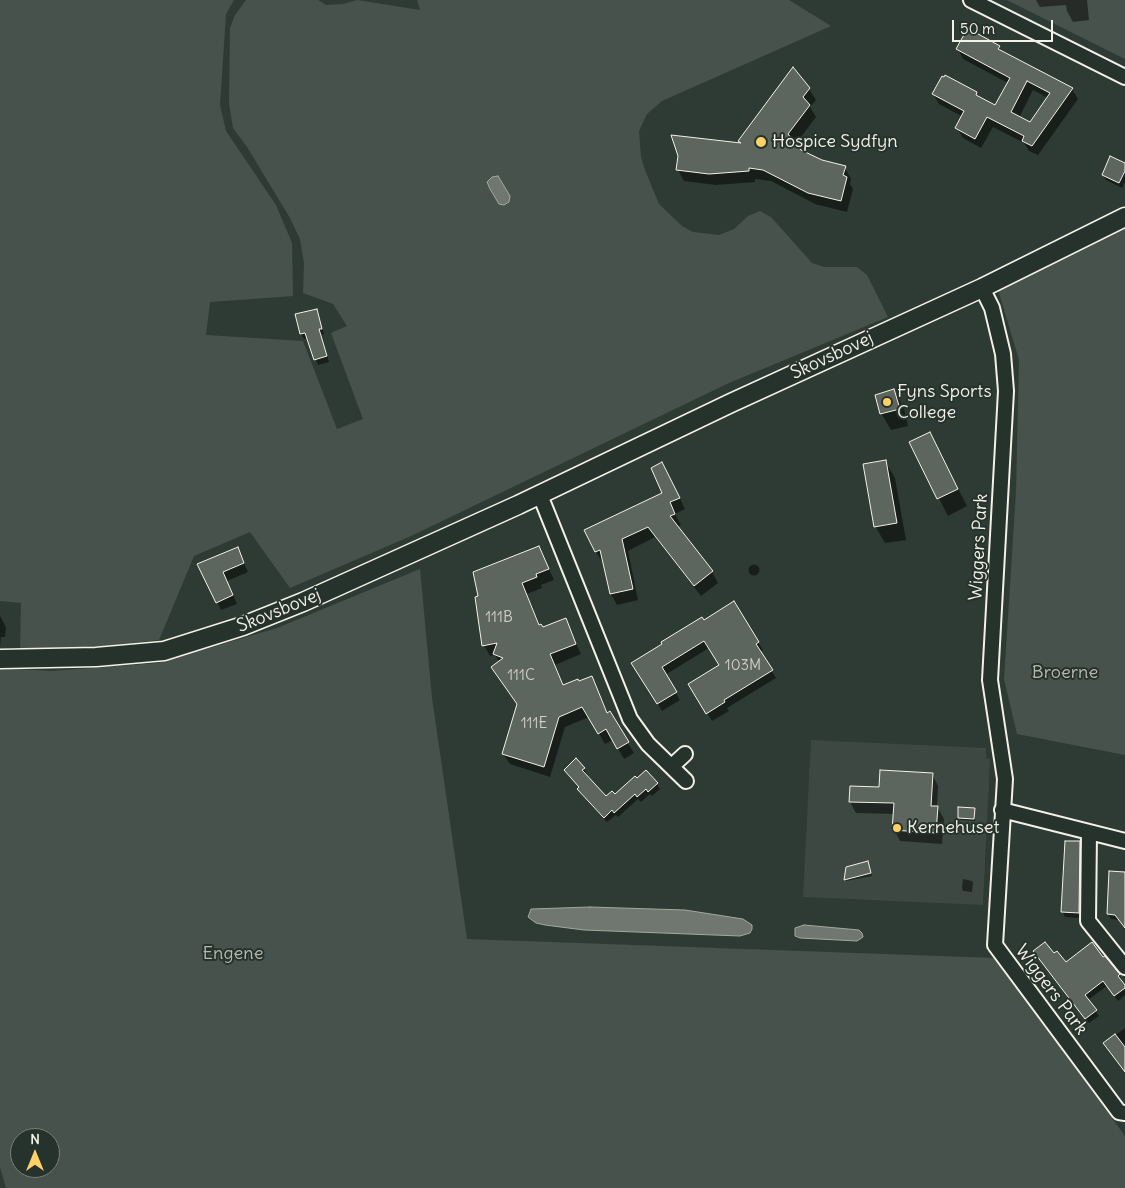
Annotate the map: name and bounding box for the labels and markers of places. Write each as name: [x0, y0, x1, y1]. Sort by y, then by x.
place label: Hospice Sydfyn: [772, 131, 898, 153]
marker: Hospice Sydfyn: [754, 135, 768, 149]
place label: Fyns Sports College: [897, 381, 992, 424]
marker: Fyns Sports College: [881, 396, 893, 408]
place label: Kernehuset: [907, 817, 1000, 839]
marker: Kernehuset: [891, 822, 903, 834]

